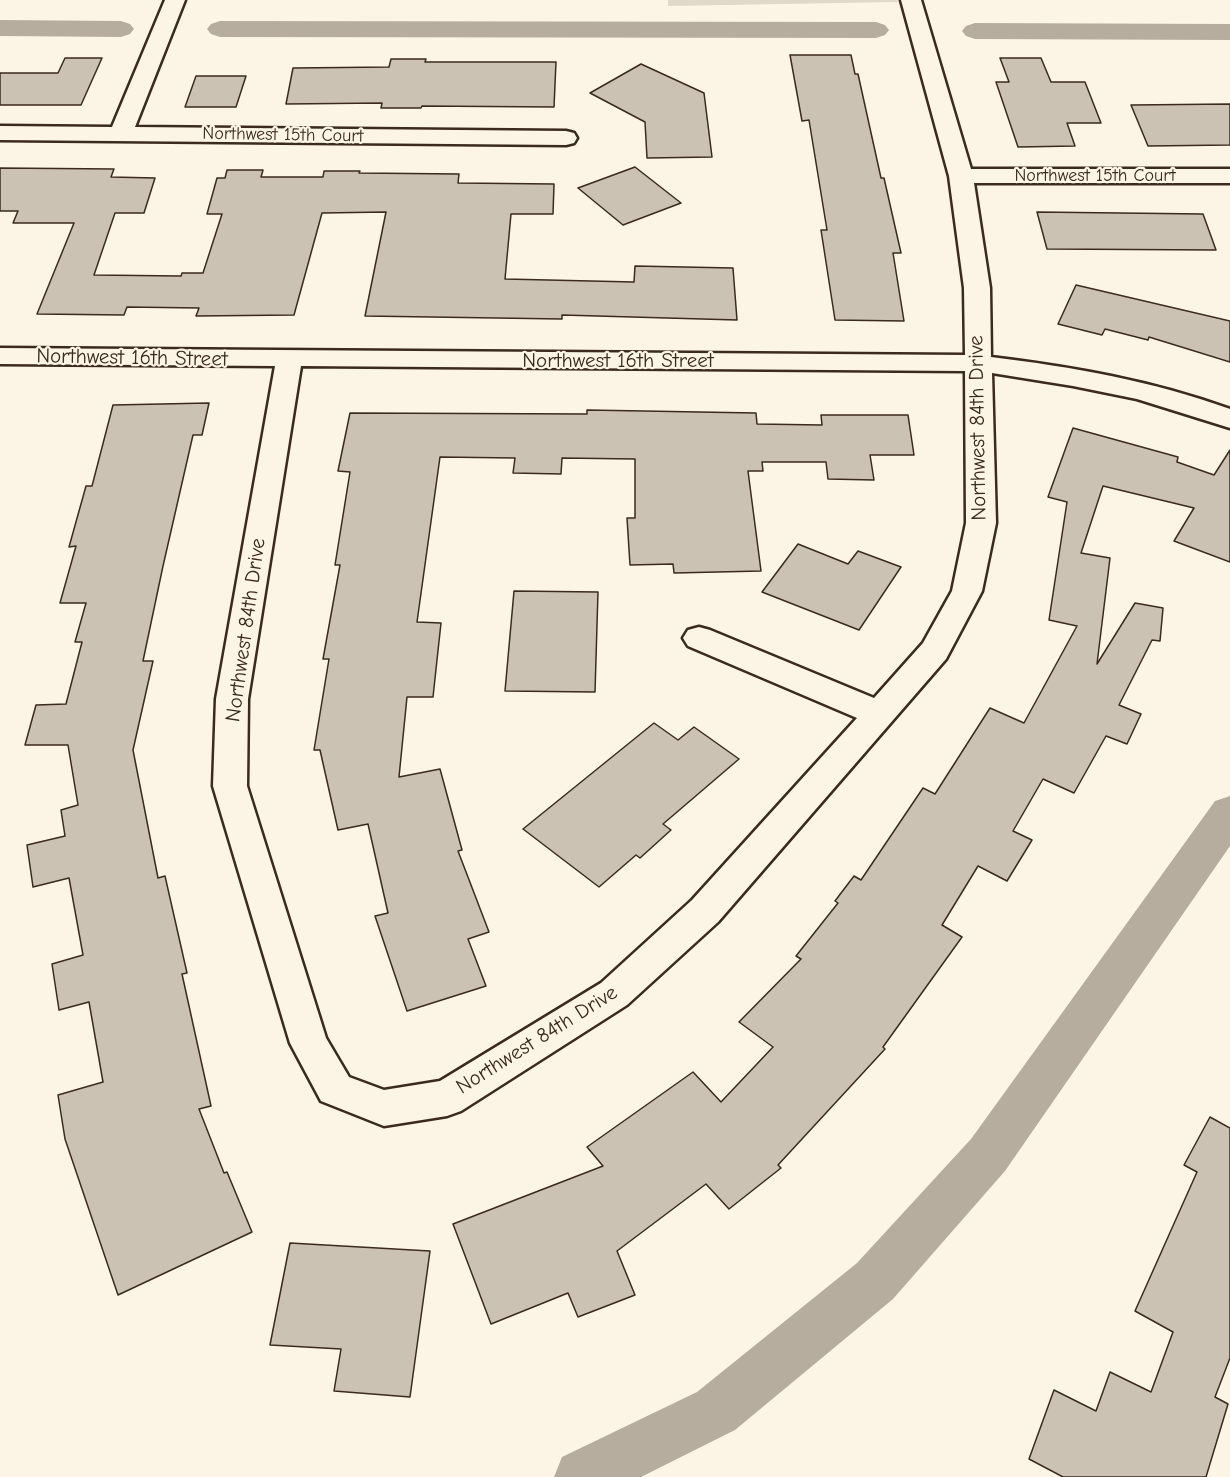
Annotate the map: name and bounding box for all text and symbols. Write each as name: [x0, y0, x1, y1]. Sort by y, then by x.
street label: Northwest 15th Court: [202, 123, 364, 147]
street label: Northwest 15th Court: [1014, 165, 1176, 187]
street label: Northwest 84th Drive: [964, 335, 992, 521]
street label: Northwest 16th Street: [36, 344, 228, 372]
street label: Northwest 16th Street: [522, 348, 714, 374]
street label: Northwest 84th Drive: [221, 536, 271, 724]
street label: Northwest 84th Drive: [452, 980, 622, 1100]

